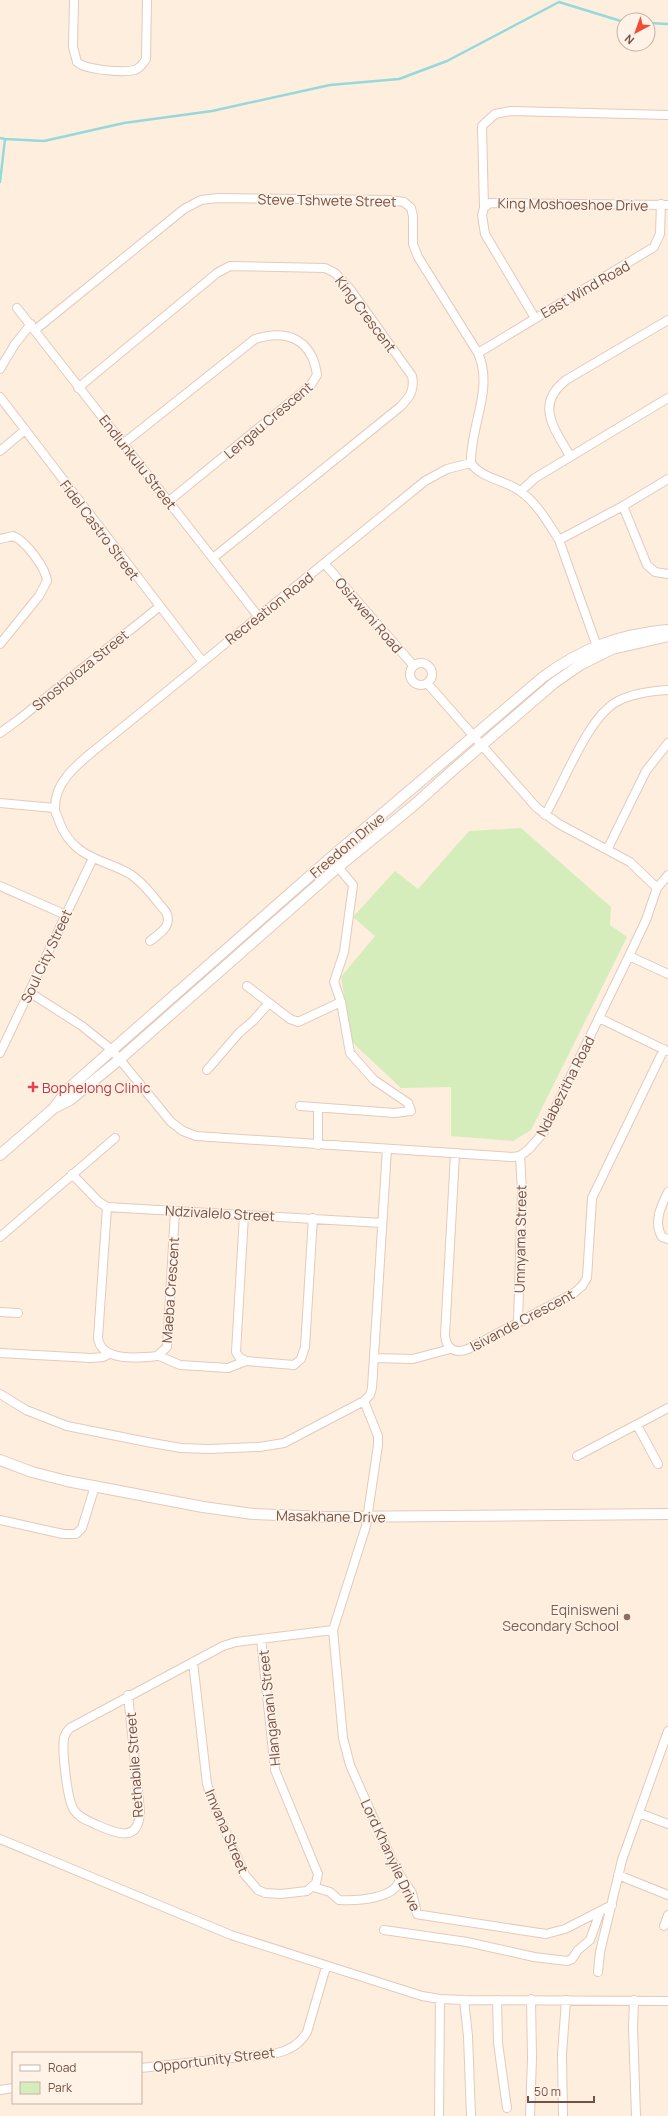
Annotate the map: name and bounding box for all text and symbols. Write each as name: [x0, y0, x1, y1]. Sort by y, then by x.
north arrow: [616, 12, 656, 52]
text: N: [621, 32, 637, 48]
street label: Steve Tshwete Street: [257, 189, 397, 211]
street label: King Moshoeshoe Drive: [497, 193, 649, 215]
street label: East Wind Road: [537, 256, 633, 322]
street label: King Crescent: [331, 272, 401, 356]
street label: Lengau Crescent: [220, 377, 317, 463]
street label: Endlunkulu Street: [95, 411, 181, 514]
street label: Fidel Castro Street: [56, 476, 144, 584]
street label: Recreation Road: [221, 568, 317, 648]
street label: Osizweni Road: [331, 573, 407, 657]
street label: Shosholoza Street: [28, 625, 133, 715]
street label: Freedom Drive: [306, 808, 388, 882]
street label: Soul City Street: [16, 906, 76, 1006]
street label: Ndabezitha Road: [531, 1032, 599, 1140]
place label: Bophelong Clinic: [42, 1078, 151, 1097]
marker: Bophelong Clinic: [27, 1081, 39, 1093]
street label: Umnyama Street: [510, 1184, 530, 1293]
street label: Ndzivalelo Street: [165, 1201, 276, 1225]
street label: Maeba Crescent: [157, 1236, 183, 1344]
street label: Isivande Crescent: [466, 1284, 578, 1356]
street label: Masakhane Drive: [276, 1506, 386, 1526]
place label: Eqinisweni Secondary School: [502, 1600, 619, 1635]
marker: Eqinisweni Secondary School: [622, 1612, 632, 1622]
street label: Hlanganani Street: [253, 1649, 285, 1767]
street label: Rethabile Street: [121, 1711, 147, 1818]
street label: Imvana Street: [201, 1786, 253, 1876]
street label: Lord Khanyile Drive: [357, 1796, 425, 1914]
street label: Opportunity Street: [152, 2042, 276, 2076]
legend: [12, 2052, 142, 2104]
text: Road: [48, 2059, 76, 2076]
scale bar: [528, 2078, 594, 2104]
text: Park: [48, 2079, 73, 2096]
text: 50 m: [534, 2083, 561, 2100]

